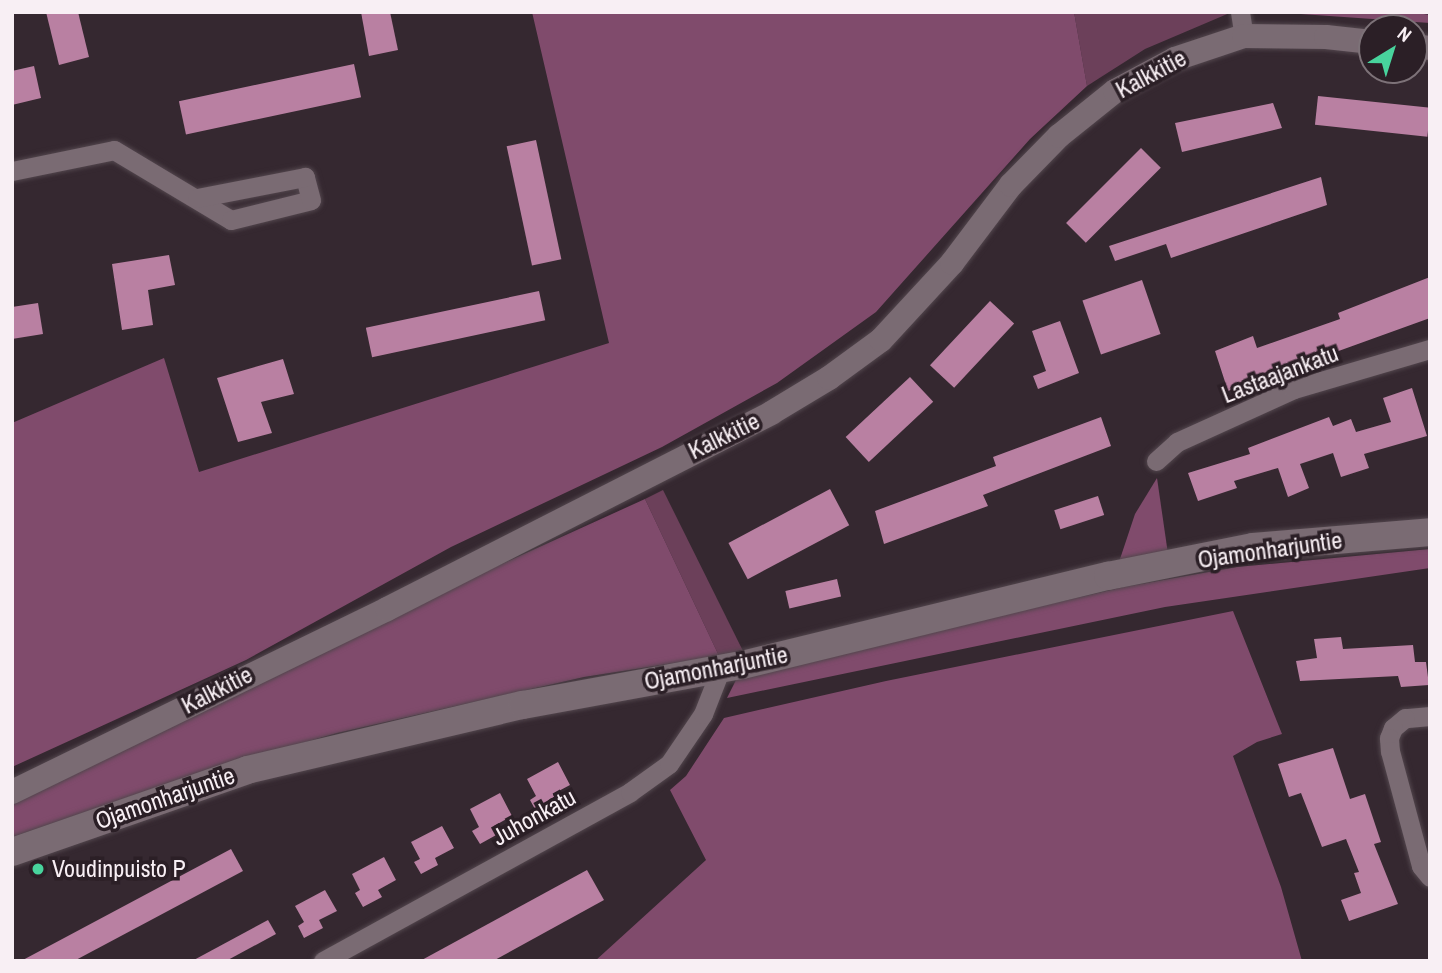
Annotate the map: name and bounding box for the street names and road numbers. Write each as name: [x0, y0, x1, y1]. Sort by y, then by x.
street label: Kalkkitie: [1111, 44, 1191, 104]
street label: Lastaajankatu: [1218, 339, 1342, 409]
street label: Kalkkitie: [684, 407, 764, 465]
street label: Ojamonharjuntie: [1196, 526, 1344, 574]
street label: Ojamonharjuntie: [642, 640, 790, 696]
street label: Kalkkitie: [177, 660, 257, 720]
street label: Ojamonharjuntie: [92, 761, 238, 835]
street label: Juhonkatu: [487, 782, 581, 852]

